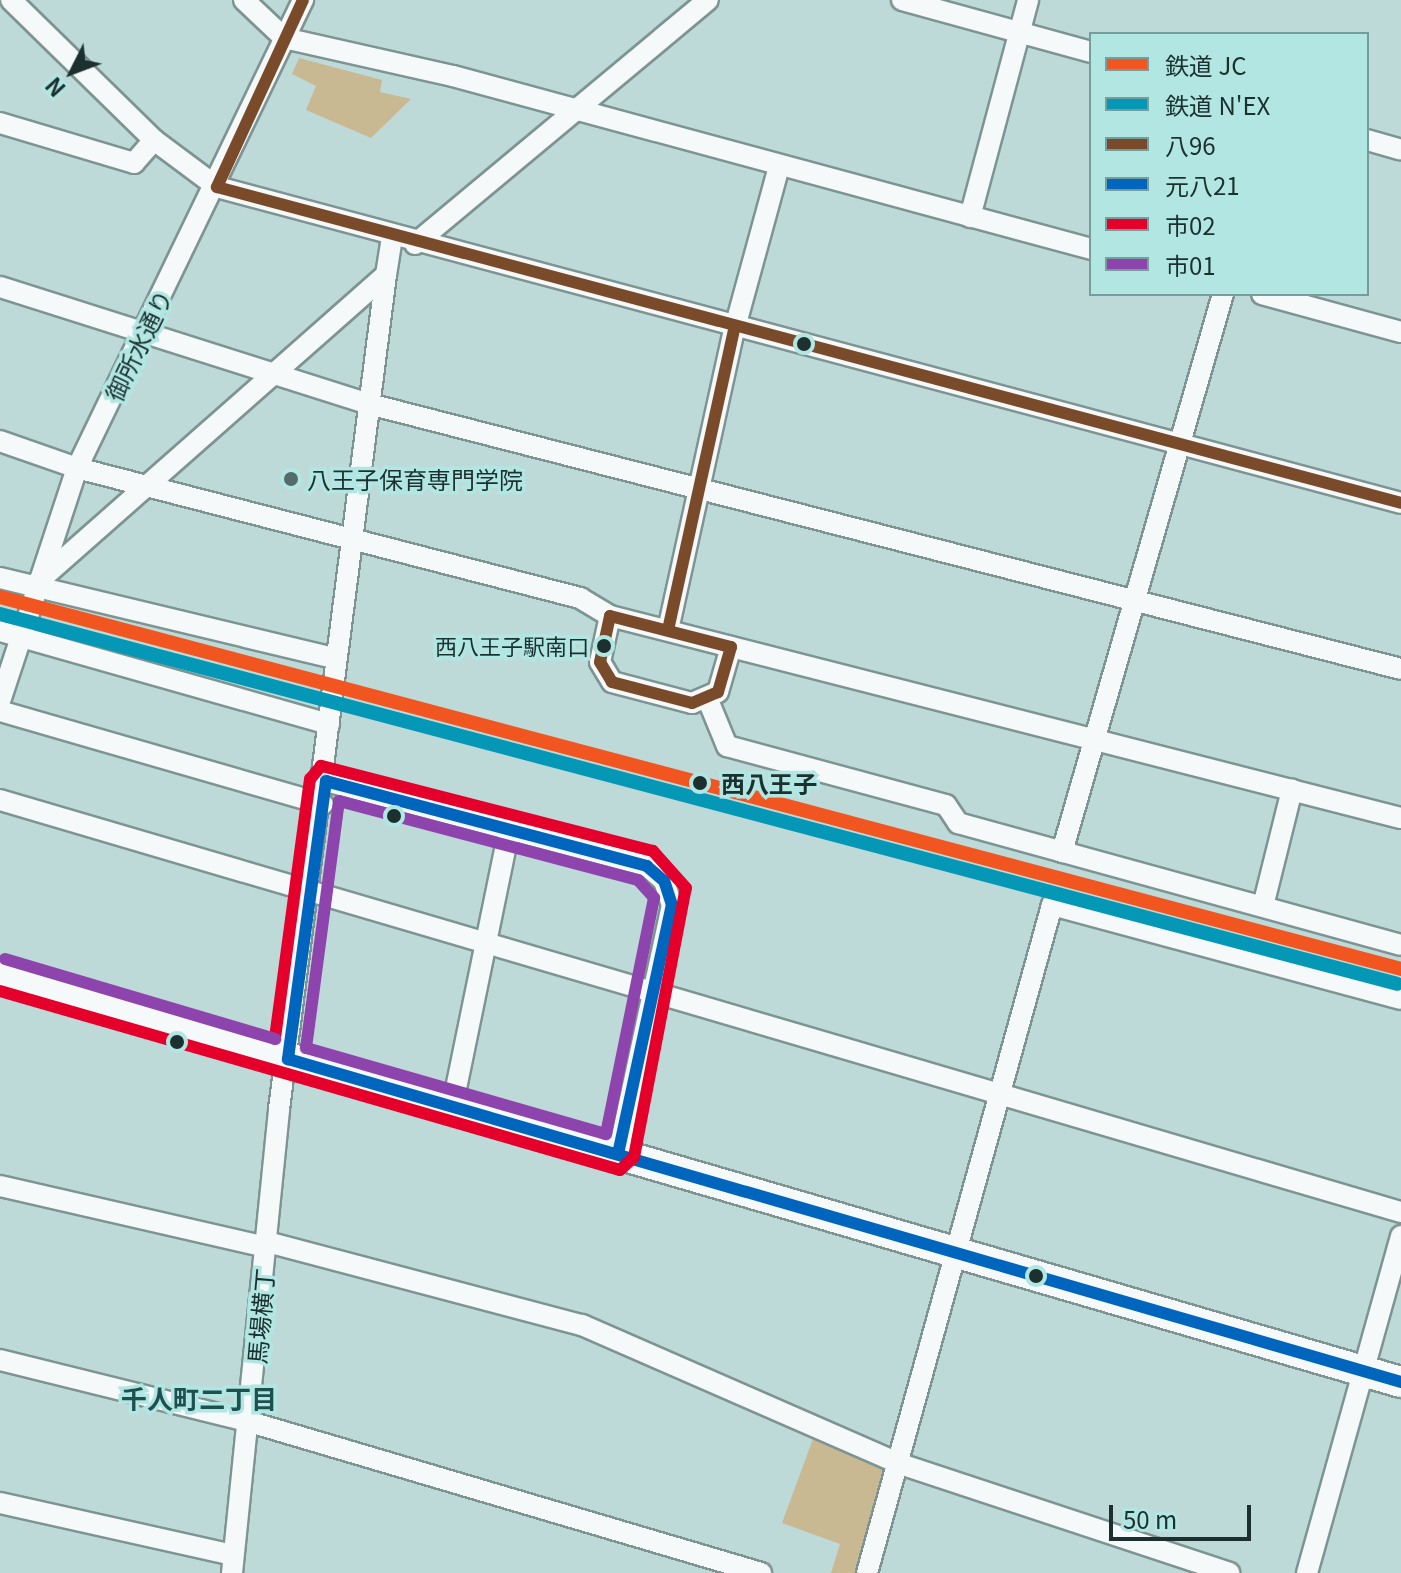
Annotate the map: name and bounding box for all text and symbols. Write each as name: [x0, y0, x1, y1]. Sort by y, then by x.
north arrow: [32, 32, 112, 112]
legend: [1089, 32, 1369, 296]
text: 鉄道 JC: [1165, 47, 1247, 82]
text: N: [37, 71, 72, 105]
text: 鉄道 N'EX: [1165, 87, 1270, 122]
text: 八96: [1165, 127, 1216, 162]
text: 元八21: [1165, 167, 1240, 202]
text: 市02: [1165, 207, 1216, 242]
text: 市01: [1165, 247, 1216, 282]
street label: 御所水通り: [99, 285, 177, 405]
unlabelled marker: [796, 336, 812, 352]
place label: 八王子保育専門学院: [307, 465, 523, 493]
marker: 八王子保育専門学院: [282, 470, 300, 488]
place label: 西八王子駅南口: [435, 633, 589, 659]
marker: 西八王子駅南口: [596, 638, 612, 654]
marker: 西八王子: [686, 769, 714, 797]
place label: 西八王子: [721, 769, 817, 797]
unlabelled marker: [386, 808, 402, 824]
unlabelled marker: [169, 1034, 185, 1050]
street label: 馬場横丁: [241, 1267, 279, 1365]
unlabelled marker: [1028, 1268, 1044, 1284]
district label: 千人町二丁目: [121, 1382, 277, 1414]
scale bar: [1113, 1489, 1255, 1539]
text: 50 m: [1123, 1501, 1177, 1536]

